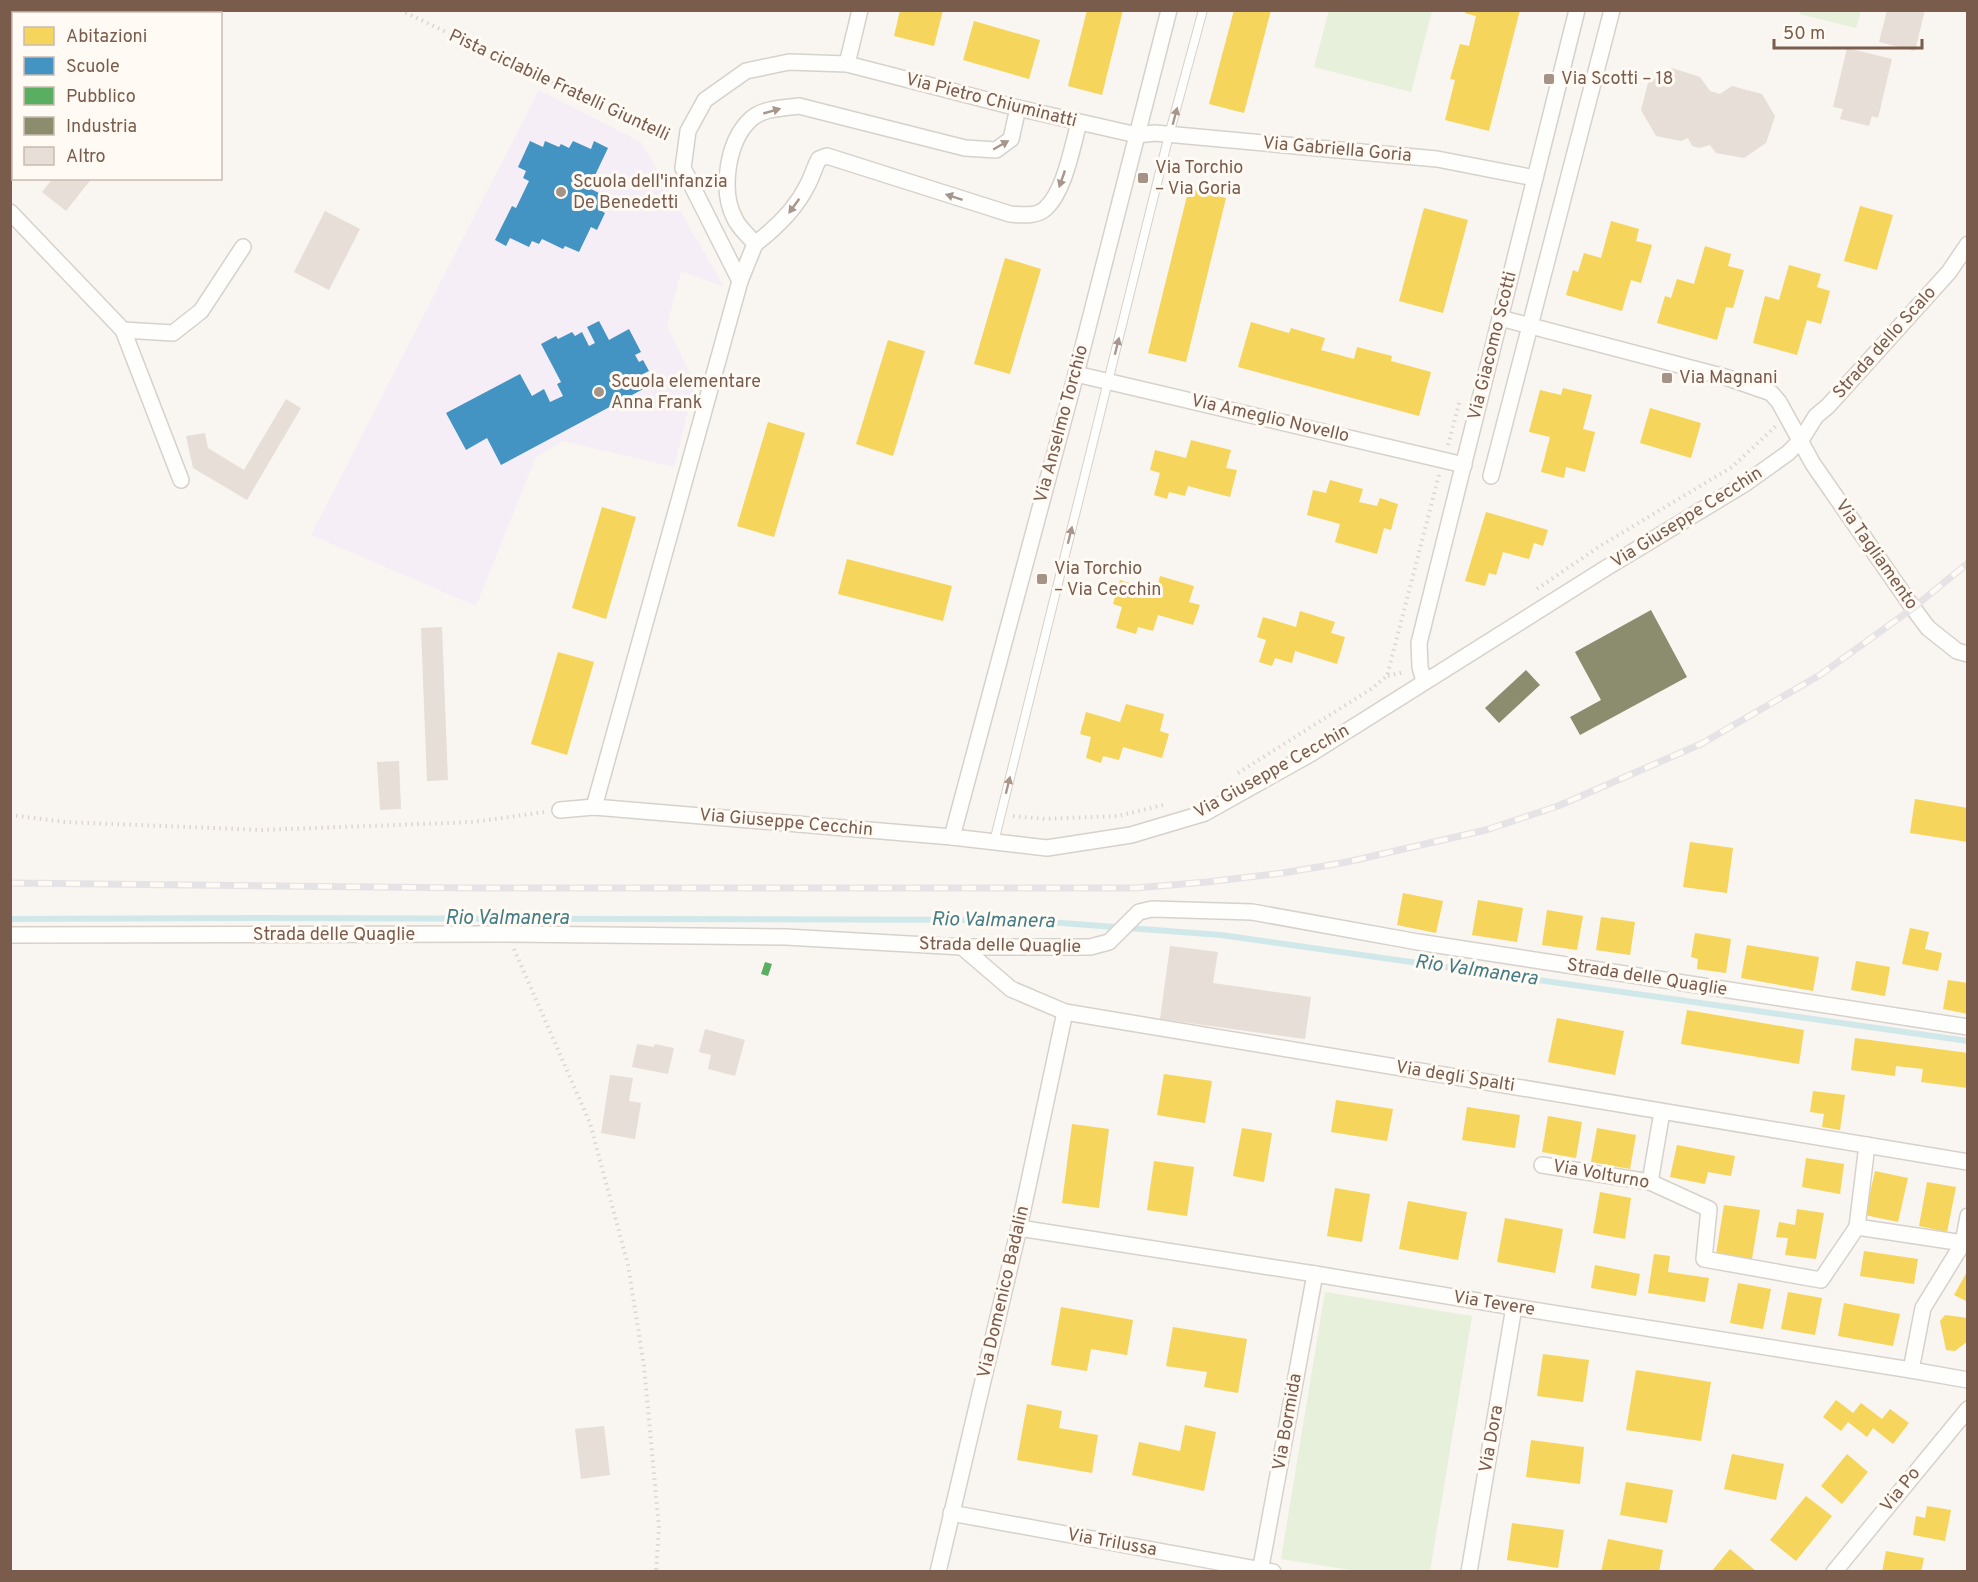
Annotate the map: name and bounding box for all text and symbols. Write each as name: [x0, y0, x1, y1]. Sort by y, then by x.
legend: [12, 12, 222, 180]
scale bar: [1774, 12, 1922, 50]
text: 50 m: [1783, 23, 1825, 46]
street label: Pista ciclabile Fratelli Giuntelli: [445, 25, 673, 147]
text: Abitazioni: [66, 26, 147, 49]
text: Scuole: [66, 56, 120, 79]
place label: Via Scotti – 18: [1561, 68, 1673, 91]
street label: Via Pietro Chiuminatti: [903, 69, 1079, 133]
marker: Via Scotti – 18: [1542, 72, 1556, 86]
text: Pubblico: [66, 86, 136, 109]
one-way arrow: [763, 106, 781, 115]
one-way arrow: [1170, 107, 1180, 125]
text: Industria: [66, 116, 137, 139]
street label: Via Gabriella Goria: [1262, 132, 1412, 168]
one-way arrow: [993, 140, 1010, 151]
text: Altro: [66, 146, 106, 169]
place label: Via Torchio – Via Goria: [1155, 157, 1243, 201]
one-way arrow: [1057, 170, 1067, 188]
place label: Scuola dell'infanzia De Benedetti: [573, 171, 727, 215]
marker: Via Torchio – Via Goria: [1136, 171, 1150, 185]
marker: Scuola dell'infanzia De Benedetti: [554, 185, 568, 199]
one-way arrow: [945, 191, 963, 201]
one-way arrow: [788, 198, 800, 213]
street label: Via Giacomo Scotti: [1463, 269, 1523, 423]
street label: Strada dello Scalo: [1828, 282, 1942, 404]
one-way arrow: [1113, 336, 1122, 354]
street label: Via Anselmo Torchio: [1030, 343, 1094, 505]
place label: Via Magnani: [1679, 367, 1778, 390]
place label: Scuola elementare Anna Frank: [611, 371, 761, 415]
marker: Via Magnani: [1660, 371, 1674, 385]
marker: Scuola elementare Anna Frank: [592, 385, 606, 399]
street label: Via Ameglio Novello: [1189, 390, 1351, 448]
street label: Via Giuseppe Cecchin: [1607, 462, 1767, 574]
street label: Via Tagliamento: [1829, 495, 1923, 615]
one-way arrow: [1066, 526, 1076, 544]
place label: Via Torchio – Via Cecchin: [1054, 558, 1161, 602]
marker: Via Torchio – Via Cecchin: [1035, 572, 1049, 586]
street label: Via Giuseppe Cecchin: [1190, 720, 1354, 824]
one-way arrow: [1003, 776, 1013, 794]
street label: Via Giuseppe Cecchin: [698, 804, 874, 842]
water label: Rio Valmanera: [445, 906, 570, 932]
water label: Rio Valmanera: [931, 907, 1056, 935]
street label: Strada delle Quaglie: [253, 924, 415, 947]
street label: Strada delle Quaglie: [919, 933, 1081, 959]
water label: Rio Valmanera: [1413, 949, 1540, 993]
street label: Strada delle Quaglie: [1565, 954, 1729, 1002]
street label: Via degli Spalti: [1394, 1056, 1516, 1098]
street label: Via Volturno: [1551, 1155, 1651, 1195]
street label: Via Domenico Badalin: [973, 1204, 1035, 1380]
street label: Via Tevere: [1451, 1286, 1537, 1322]
street label: Via Bormida: [1268, 1372, 1308, 1472]
street label: Via Dora: [1475, 1403, 1509, 1475]
street label: Via Po: [1876, 1463, 1926, 1517]
street label: Via Trilussa: [1065, 1524, 1159, 1562]

